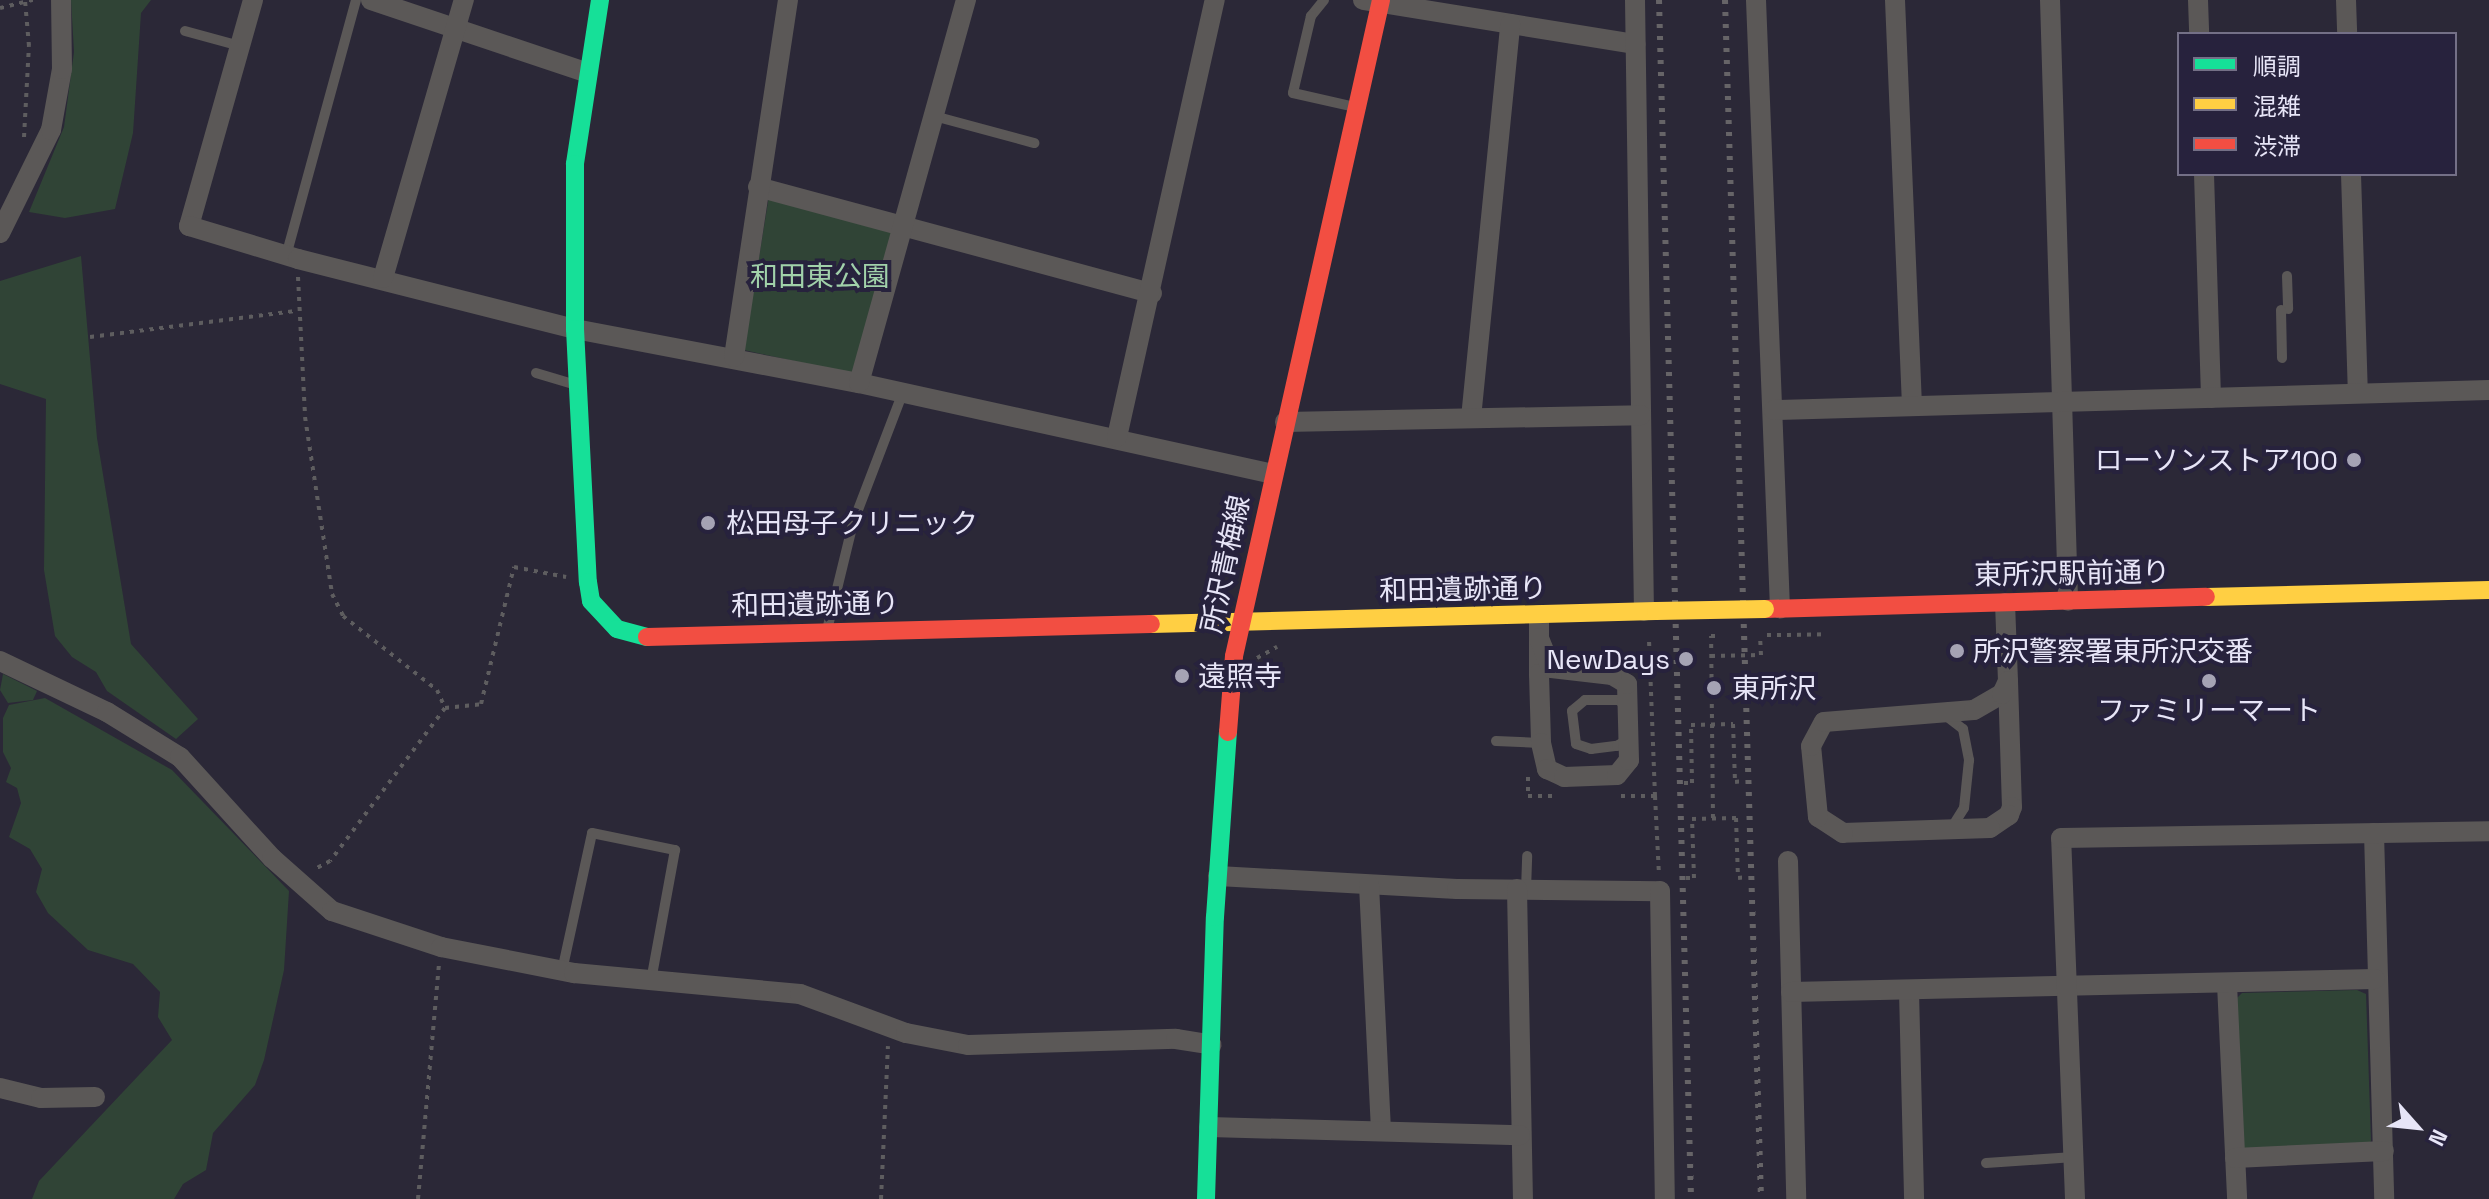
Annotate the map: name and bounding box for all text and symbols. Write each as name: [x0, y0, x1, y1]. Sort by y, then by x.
legend: [2177, 32, 2457, 176]
text: 順調: [2253, 51, 2301, 82]
text: 混雑: [2253, 91, 2301, 122]
text: 渋滞: [2253, 131, 2301, 162]
park label: 和田東公園: [750, 259, 890, 293]
place label: ローソンストア100: [2094, 443, 2338, 477]
marker: ローソンストア100: [2345, 451, 2363, 469]
street label: 所沢青梅線: [1194, 492, 1256, 636]
place label: 松田母子クリニック: [726, 506, 978, 540]
marker: 松田母子クリニック: [697, 512, 719, 534]
street label: 東所沢駅前通り: [1974, 554, 2170, 592]
street label: 和田遺跡通り: [1379, 571, 1547, 607]
street label: 和田遺跡通り: [731, 586, 899, 622]
place label: 所沢警察署東所沢交番: [1973, 634, 2253, 668]
place label: NewDays: [1546, 642, 1670, 676]
marker: 所沢警察署東所沢交番: [1948, 642, 1966, 660]
marker: NewDays: [1677, 650, 1695, 668]
place label: 遠照寺: [1198, 659, 1282, 693]
marker: 遠照寺: [1173, 667, 1191, 685]
place label: 東所沢: [1732, 671, 1816, 705]
marker: ファミリーマート: [2200, 672, 2218, 690]
marker: 東所沢: [1703, 677, 1725, 699]
place label: ファミリーマート: [2097, 693, 2321, 727]
north arrow: [2377, 1087, 2457, 1167]
text: N: [2423, 1125, 2454, 1151]

